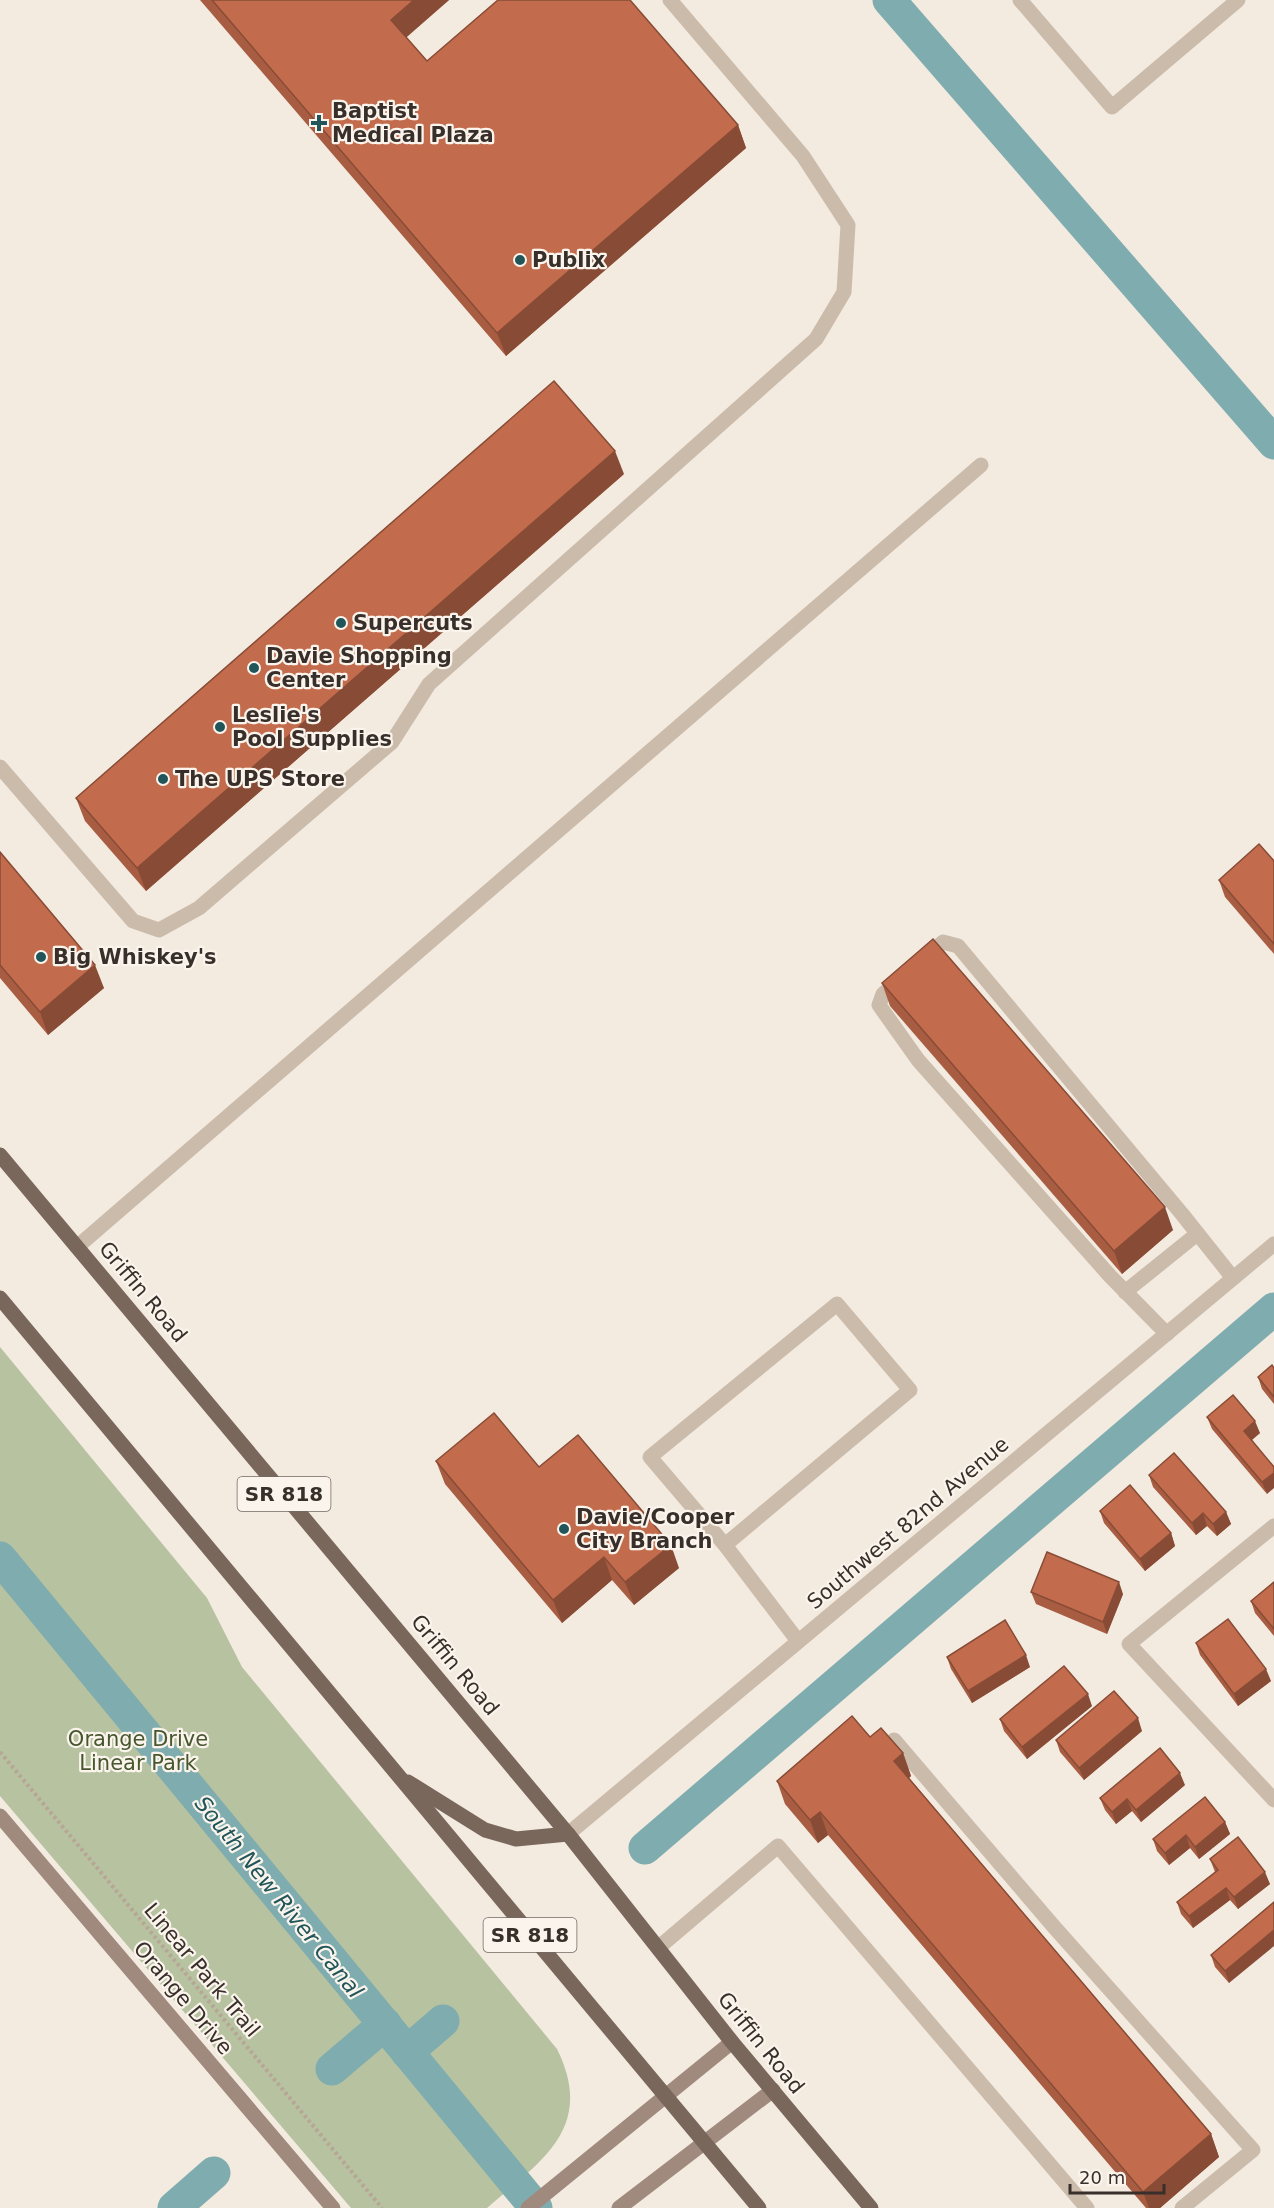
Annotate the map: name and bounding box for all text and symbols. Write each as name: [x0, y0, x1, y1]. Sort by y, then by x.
place label: Baptist Medical Plaza: [332, 99, 494, 147]
marker: Baptist Medical Plaza: [310, 114, 328, 132]
place label: Publix: [532, 248, 606, 272]
marker: Publix: [513, 253, 527, 267]
place label: Supercuts: [353, 611, 473, 635]
marker: Supercuts: [334, 616, 348, 630]
place label: Davie Shopping Center: [266, 644, 452, 692]
marker: Davie Shopping Center: [247, 661, 261, 675]
place label: Leslie's Pool Supplies: [232, 703, 392, 751]
marker: Leslie's Pool Supplies: [213, 720, 227, 734]
place label: The UPS Store: [175, 767, 345, 791]
marker: The UPS Store: [156, 772, 170, 786]
place label: Big Whiskey's: [53, 945, 217, 969]
marker: Big Whiskey's: [34, 950, 48, 964]
street label: Griffin Road: [94, 1237, 192, 1347]
street label: Southwest 82nd Avenue: [803, 1432, 1013, 1614]
road number: SR 818: [238, 1477, 330, 1511]
place label: Davie/Cooper City Branch: [576, 1505, 735, 1553]
marker: Davie/Cooper City Branch: [557, 1522, 571, 1536]
street label: Griffin Road: [406, 1610, 504, 1720]
park label: Orange Drive Linear Park: [68, 1727, 208, 1775]
water label: South New River Canal: [190, 1791, 368, 2003]
street label: Linear Park Trail: [139, 1898, 265, 2042]
road number: SR 818: [484, 1918, 576, 1952]
street label: Orange Drive: [129, 1937, 237, 2059]
street label: Griffin Road: [713, 1987, 809, 2099]
scale bar: [1070, 2157, 1164, 2195]
text: 20 m: [1079, 2167, 1125, 2188]

